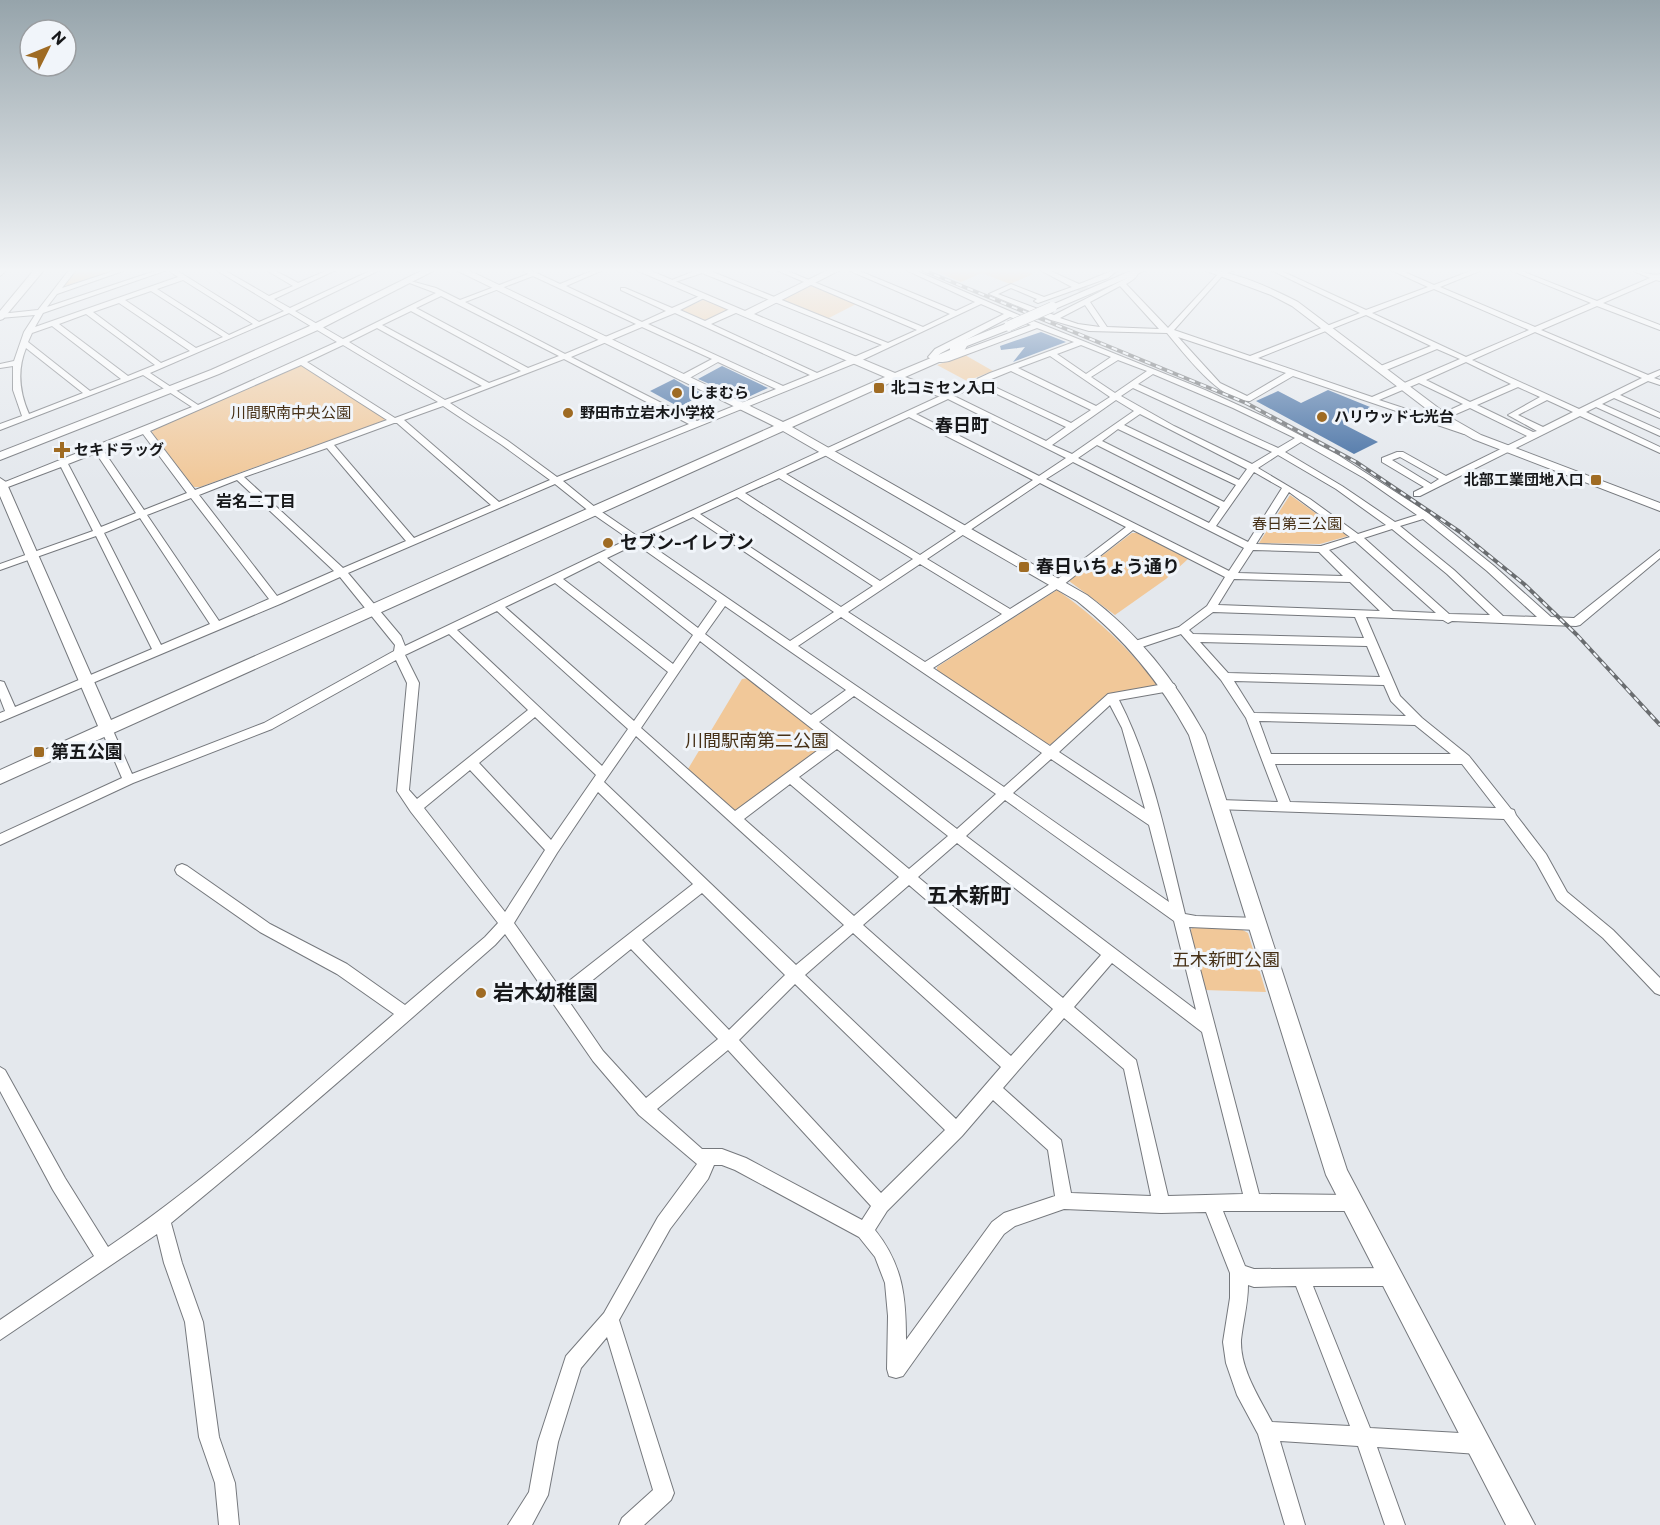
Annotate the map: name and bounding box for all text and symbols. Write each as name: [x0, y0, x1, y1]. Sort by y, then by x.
north arrow: [18, 18, 78, 78]
text: N: [48, 27, 70, 48]
place label: 北コミセン入口: [891, 378, 996, 396]
marker: 北コミセン入口: [872, 381, 886, 395]
place label: しまむら: [689, 383, 749, 401]
marker: しまむら: [670, 386, 684, 400]
park label: 川間駅南中央公園: [231, 403, 351, 421]
place label: 野田市立岩木小学校: [580, 403, 715, 421]
marker: 野田市立岩木小学校: [561, 406, 575, 420]
place label: ハリウッド七光台: [1334, 407, 1454, 425]
marker: ハリウッド七光台: [1315, 410, 1329, 424]
district label: 春日町: [935, 414, 989, 436]
place label: セキドラッグ: [74, 440, 164, 458]
marker: セキドラッグ: [55, 443, 69, 457]
place label: 北部工業団地入口: [1464, 470, 1584, 488]
marker: 北部工業団地入口: [1589, 473, 1603, 487]
district label: 岩名二丁目: [216, 491, 296, 510]
park label: 春日第三公園: [1252, 514, 1342, 532]
place label: セブン-イレブン: [620, 531, 754, 553]
marker: セブン-イレブン: [601, 536, 615, 550]
place label: 春日いちょう通り: [1036, 555, 1180, 577]
marker: 春日いちょう通り: [1017, 560, 1031, 574]
park label: 川間駅南第二公園: [685, 729, 829, 751]
place label: 第五公園: [51, 740, 123, 762]
marker: 第五公園: [32, 745, 46, 759]
district label: 五木新町: [927, 882, 1011, 907]
park label: 五木新町公園: [1172, 948, 1280, 970]
place label: 岩木幼稚園: [493, 979, 598, 1004]
marker: 岩木幼稚園: [474, 986, 488, 1000]

